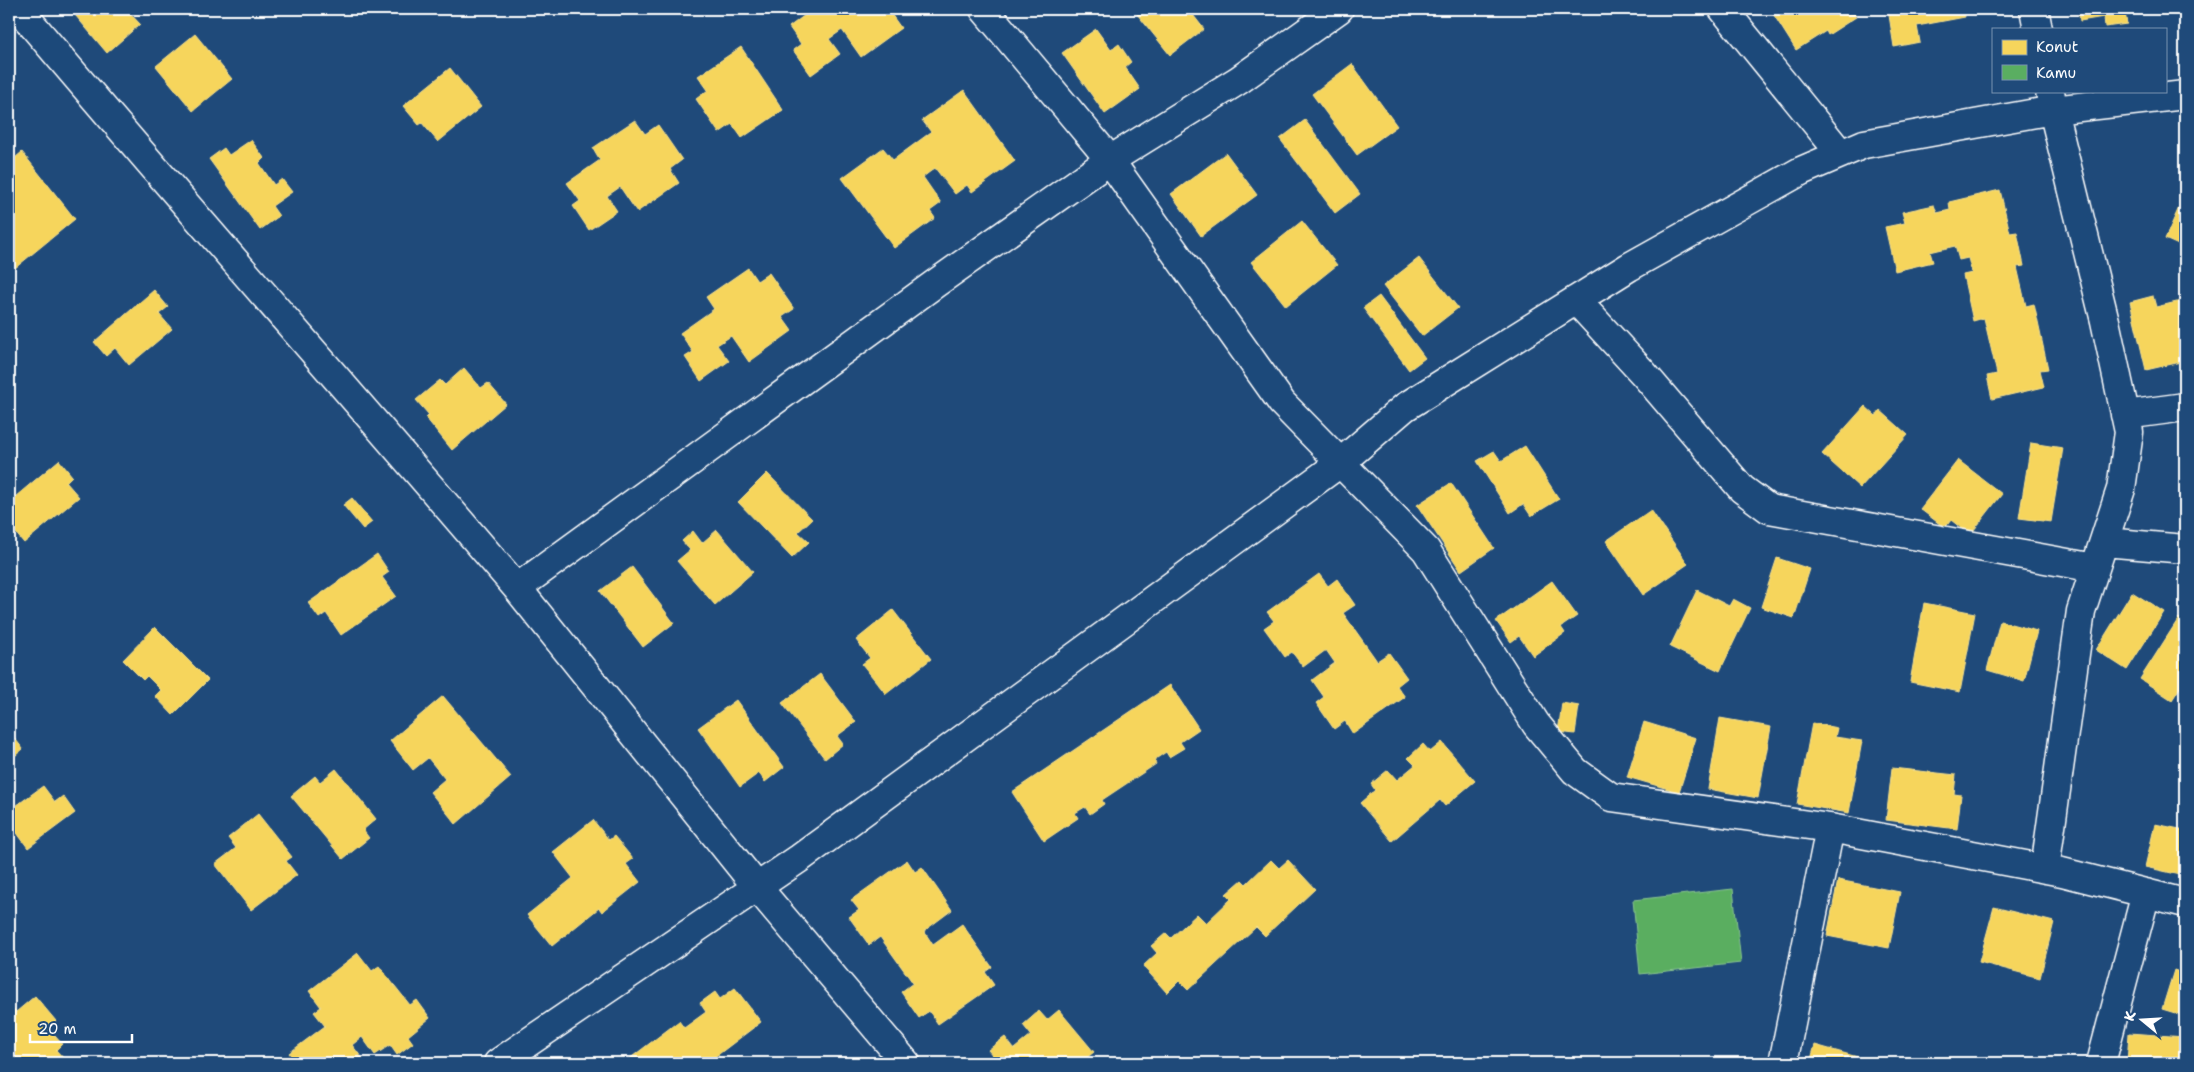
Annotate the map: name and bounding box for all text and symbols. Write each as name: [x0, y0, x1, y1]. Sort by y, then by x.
legend: [1992, 28, 2166, 92]
text: Konut: [2036, 37, 2078, 57]
text: Kamu: [2036, 63, 2076, 83]
north arrow: [2116, 994, 2166, 1044]
text: K: [2120, 1008, 2140, 1023]
scale bar: [30, 1012, 132, 1044]
text: 20 m: [38, 1019, 77, 1039]

